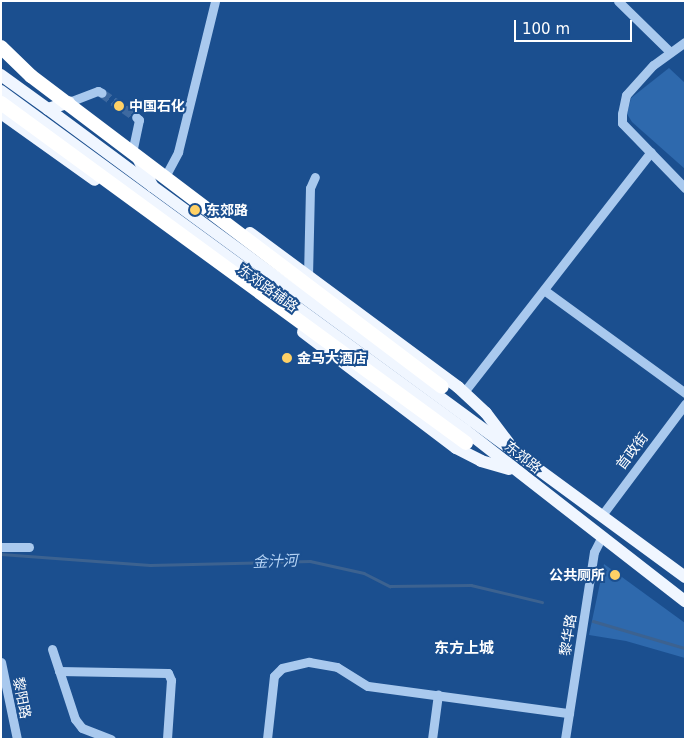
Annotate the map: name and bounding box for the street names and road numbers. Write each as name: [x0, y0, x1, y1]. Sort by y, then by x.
street label: 东郊路辅路: [235, 261, 301, 315]
street label: 首政街: [613, 429, 651, 473]
street label: 东郊路: [501, 437, 545, 477]
street label: 黎华路: [556, 613, 580, 657]
street label: 黎阳路: [10, 676, 34, 720]

